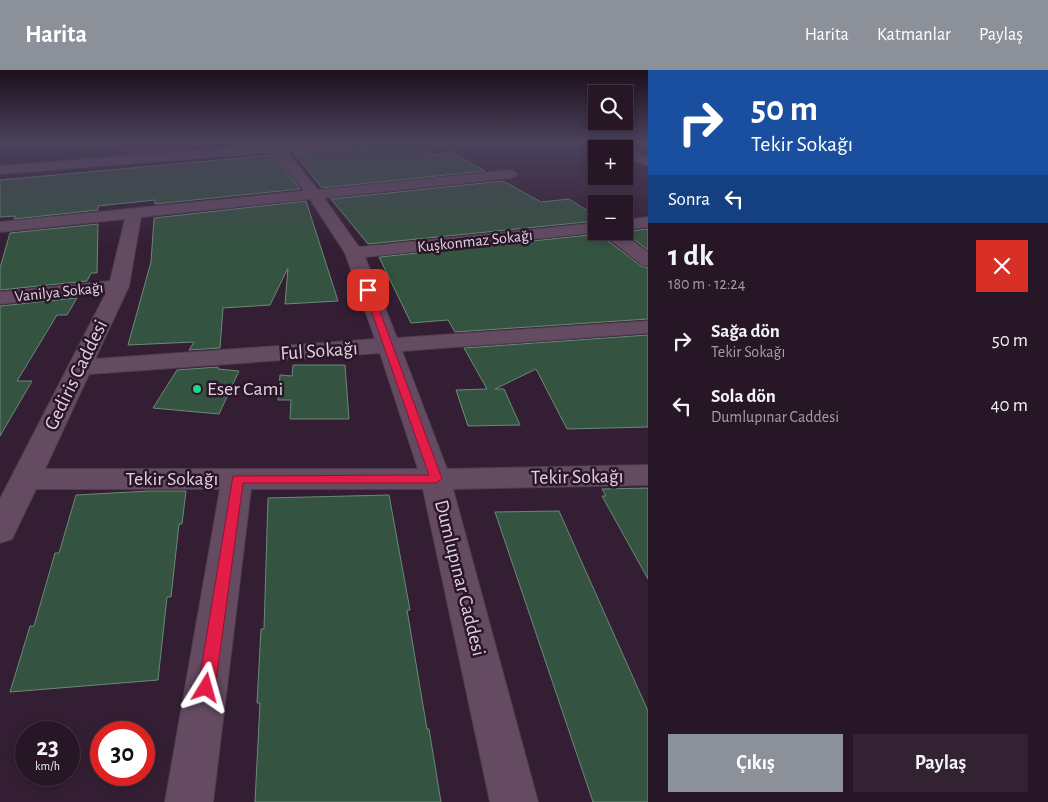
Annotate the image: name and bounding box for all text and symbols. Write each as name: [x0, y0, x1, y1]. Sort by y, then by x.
text: Harita: [25, 23, 87, 47]
text: Harita: [805, 26, 849, 44]
text: Katmanlar: [877, 26, 951, 44]
text: Paylaş: [979, 26, 1023, 44]
map controls: [588, 85, 633, 240]
button: search: [588, 85, 633, 130]
icon: right: [668, 90, 733, 155]
text: 50 m: [751, 92, 818, 127]
text: Tekir Sokağı: [751, 133, 853, 155]
button: +: [588, 140, 633, 185]
icon: left: [720, 185, 748, 213]
text: Sonra: [668, 190, 710, 209]
button: −: [588, 195, 633, 240]
street label: Kuşkonmaz Sokağı: [417, 227, 533, 255]
button: close: [976, 240, 1028, 292]
text: 1 dk: [668, 241, 714, 271]
pin: [347, 269, 389, 311]
icon: arrive: [354, 276, 382, 304]
text: 180 m · 12:24: [668, 276, 745, 292]
street label: Vanilya Sokağı: [14, 279, 104, 306]
street label: Gediris Caddesi: [41, 317, 111, 433]
text: Sağa dön: [711, 322, 780, 341]
icon: right: [668, 327, 696, 355]
text: 50 m: [992, 331, 1028, 350]
street label: Ful Sokağı: [280, 338, 358, 364]
text: Tekir Sokağı: [711, 344, 785, 360]
place label: Eser Cami: [207, 379, 283, 399]
marker: Eser Cami: [191, 383, 203, 395]
text: Sola dön: [711, 387, 776, 406]
icon: left: [668, 392, 696, 420]
text: 40 m: [990, 396, 1028, 415]
text: Dumlupınar Caddesi: [711, 409, 839, 425]
street label: Tekir Sokağı: [530, 466, 624, 488]
street label: Tekir Sokağı: [126, 469, 218, 489]
street label: Dumlupınar Caddesi: [431, 498, 489, 658]
position arrow: [179, 661, 231, 713]
speed limit sign: 30: [90, 721, 155, 786]
button: Çıkış: [668, 734, 843, 792]
button: Paylaş: [853, 734, 1028, 792]
text: 23: [36, 735, 59, 760]
text: km/h: [35, 760, 60, 772]

